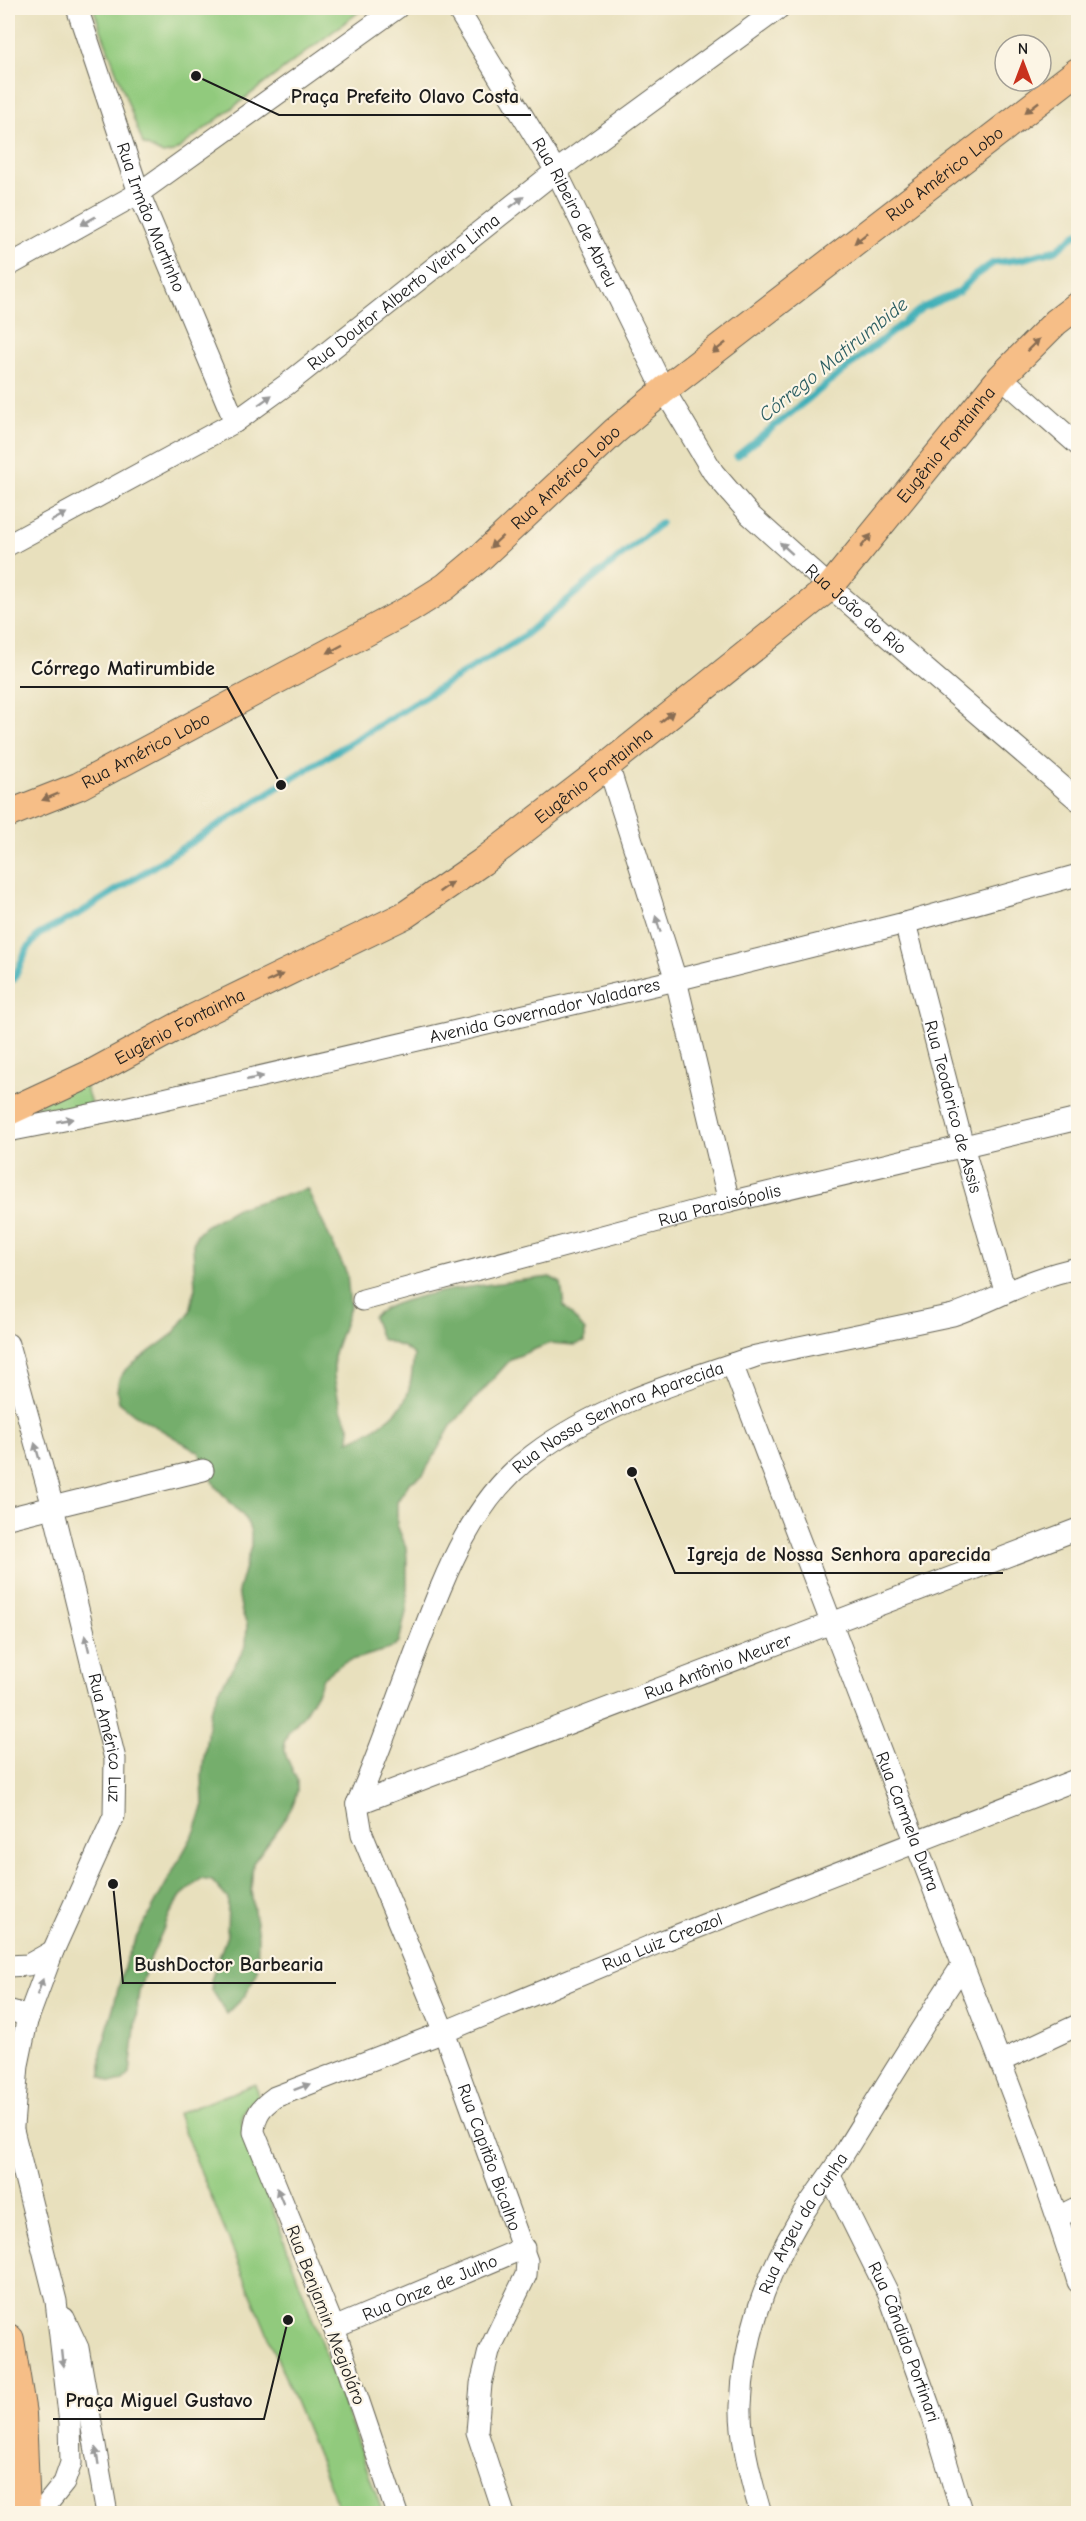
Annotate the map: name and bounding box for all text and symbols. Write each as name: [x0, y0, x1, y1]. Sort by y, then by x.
north arrow: [993, 33, 1053, 93]
text: N: [1018, 40, 1028, 58]
callout: Praça Prefeito Olavo Costa: [279, 77, 531, 115]
text: Praça Prefeito Olavo Costa: [291, 85, 519, 108]
one-way arrow: [1024, 100, 1040, 113]
street label: Rua Américo Lobo: [882, 122, 1008, 226]
street label: Rua Ribeiro de Abreu: [527, 134, 621, 290]
street label: Rua Irmão Martinho: [112, 140, 189, 295]
one-way arrow: [509, 195, 525, 208]
street label: Rua Doutor Alberto Vieira Lima: [303, 210, 504, 375]
one-way arrow: [79, 216, 96, 226]
one-way arrow: [853, 232, 869, 245]
water label: Córrego Matirumbide: [754, 292, 912, 426]
one-way arrow: [1026, 338, 1040, 352]
one-way arrow: [711, 342, 727, 354]
street label: Eugênio Fontainha: [893, 382, 1000, 507]
one-way arrow: [256, 394, 272, 406]
street label: Rua Américo Lobo: [507, 421, 625, 534]
one-way arrow: [51, 512, 68, 522]
one-way arrow: [860, 533, 873, 549]
one-way arrow: [489, 535, 504, 549]
one-way arrow: [779, 542, 794, 555]
street label: Rua João do Rio: [801, 560, 911, 659]
one-way arrow: [326, 644, 343, 654]
callout: Córrego Matirumbide: [20, 649, 227, 687]
text: Córrego Matirumbide: [31, 657, 215, 680]
street label: Rua Américo Lobo: [78, 708, 214, 794]
one-way arrow: [659, 710, 675, 723]
street label: Eugênio Fontainha: [531, 723, 657, 829]
one-way arrow: [41, 793, 59, 802]
one-way arrow: [438, 881, 454, 893]
one-way arrow: [653, 915, 662, 933]
one-way arrow: [266, 974, 283, 983]
street label: Avenida Governador Valadares: [427, 974, 662, 1048]
street label: Eugênio Fontainha: [111, 984, 249, 1070]
street label: Rua Teodorico de Assis: [920, 1018, 986, 1196]
one-way arrow: [246, 1072, 265, 1082]
one-way arrow: [56, 1115, 75, 1124]
street label: Rua Paraisópolis: [656, 1180, 783, 1231]
street label: Rua Nossa Senhora Aparecida: [508, 1358, 726, 1478]
one-way arrow: [32, 1442, 42, 1460]
callout: Igreja de Nossa Senhora aparecida: [675, 1535, 1003, 1573]
text: Igreja de Nossa Senhora aparecida: [687, 1543, 991, 1566]
street label: Rua Antônio Meurer: [641, 1629, 795, 1704]
one-way arrow: [81, 1634, 91, 1652]
street label: Rua Américo Luz: [83, 1671, 125, 1802]
street label: Rua Carmela Dutra: [871, 1749, 944, 1894]
street label: Rua Luiz Creozol: [599, 1909, 726, 1976]
callout: BushDoctor Barbearia: [123, 1945, 336, 1983]
text: BushDoctor Barbearia: [134, 1953, 324, 1976]
one-way arrow: [35, 1978, 45, 1996]
one-way arrow: [293, 2081, 311, 2091]
street label: Rua Capitão Bicalho: [453, 2081, 525, 2234]
street label: Rua Argeu da Cunha: [754, 2149, 852, 2297]
one-way arrow: [275, 2186, 285, 2204]
street label: Rua Benjamin Megioláro: [282, 2222, 370, 2408]
street label: Rua Onze de Julho: [359, 2250, 501, 2326]
street label: Rua Cândido Portinari: [863, 2258, 944, 2425]
one-way arrow: [58, 2350, 68, 2369]
callout: Praça Miguel Gustavo: [53, 2381, 264, 2419]
text: Praça Miguel Gustavo: [65, 2389, 253, 2412]
one-way arrow: [92, 2446, 101, 2465]

